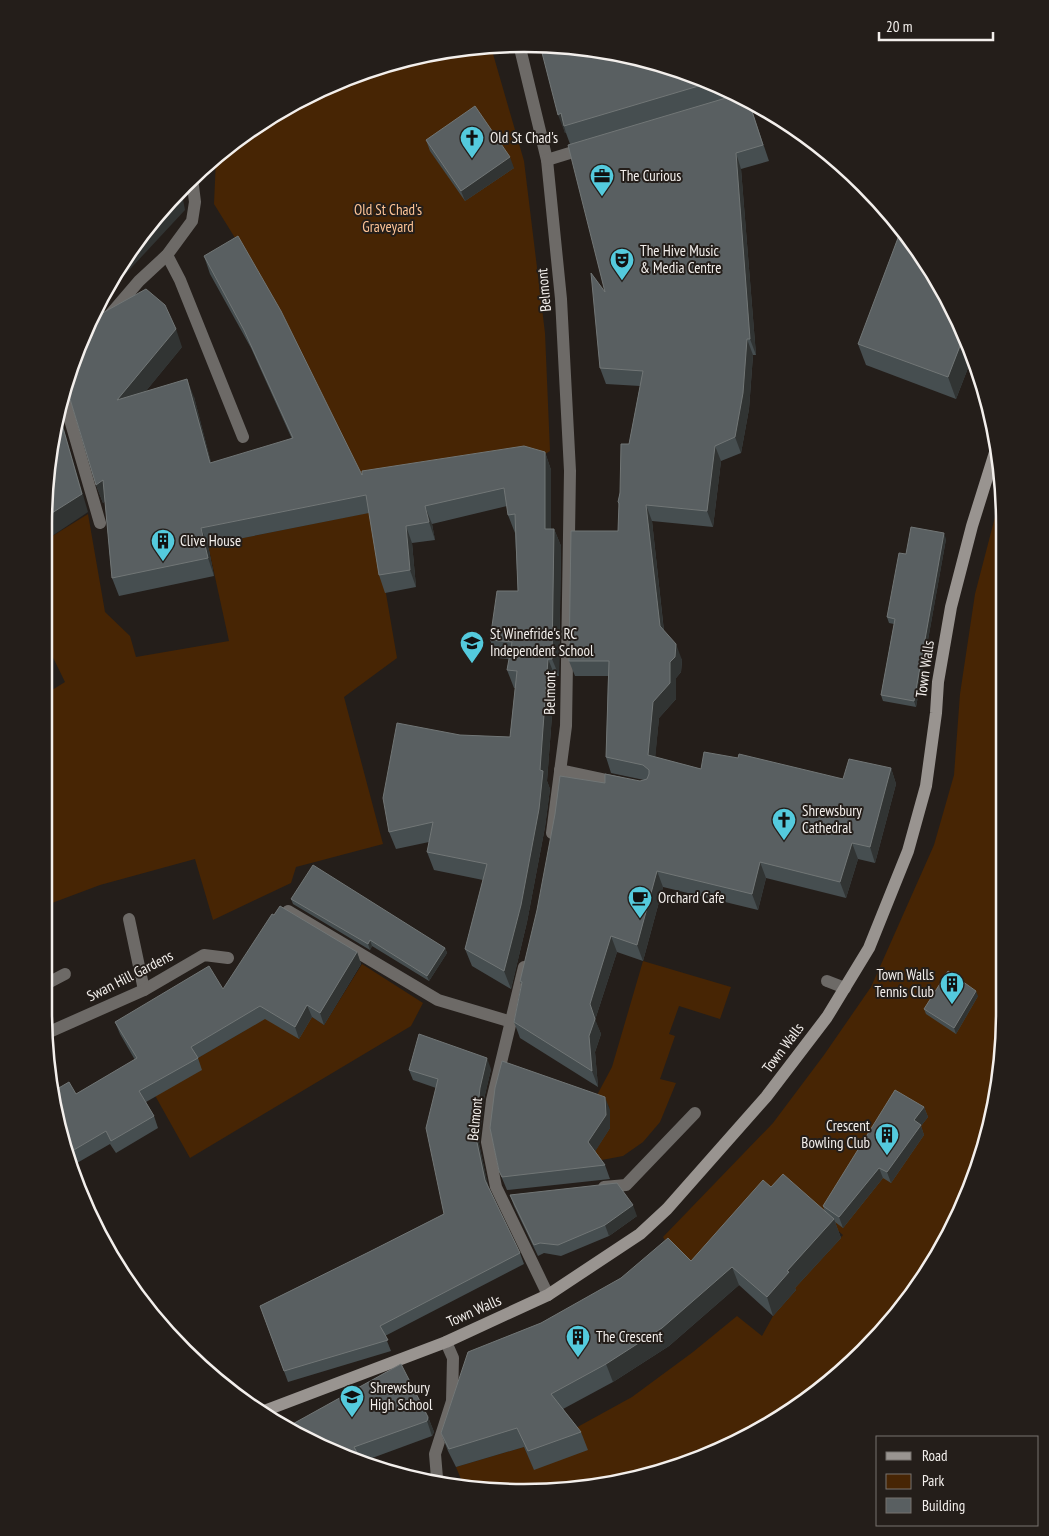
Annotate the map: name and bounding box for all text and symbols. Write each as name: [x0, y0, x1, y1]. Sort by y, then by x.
scale bar: [879, 10, 993, 42]
text: 20 m: [886, 17, 912, 36]
church icon: Old St Chad's: [459, 125, 485, 159]
place label: Old St Chad's: [490, 128, 558, 147]
office icon: The Curious: [589, 163, 615, 197]
place label: The Curious: [620, 166, 681, 185]
park label: Old St Chad's Graveyard: [354, 200, 422, 236]
place label: The Hive Music & Media Centre: [640, 241, 721, 277]
theatre icon: The Hive Music & Media Centre: [609, 247, 635, 281]
street label: Belmont: [532, 267, 555, 313]
building icon: Clive House: [150, 528, 176, 562]
place label: Clive House: [180, 531, 241, 550]
place label: St Winefride's RC Independent School: [490, 624, 594, 660]
school or university icon: St Winefride's RC Independent School: [459, 630, 485, 664]
street label: Town Walls: [911, 639, 938, 699]
street label: Belmont: [540, 671, 559, 715]
place label: Shrewsbury Cathedral: [802, 801, 862, 837]
church icon: Shrewsbury Cathedral: [771, 807, 797, 841]
cafe icon: Orchard Cafe: [627, 885, 653, 919]
place label: Orchard Cafe: [658, 888, 725, 907]
street label: Swan Hill Gardens: [83, 946, 176, 1005]
place label: Town Walls Tennis Club: [875, 965, 934, 1001]
building icon: Town Walls Tennis Club: [939, 971, 965, 1005]
street label: Town Walls: [758, 1019, 807, 1076]
street label: Belmont: [463, 1096, 486, 1142]
place label: Crescent Bowling Club: [801, 1116, 870, 1152]
building icon: Crescent Bowling Club: [874, 1122, 900, 1156]
street label: Town Walls: [444, 1290, 504, 1331]
building icon: The Crescent: [565, 1324, 591, 1358]
place label: The Crescent: [596, 1327, 663, 1346]
place label: Shrewsbury High School: [370, 1378, 433, 1414]
school or university icon: Shrewsbury High School: [339, 1384, 365, 1418]
legend: [876, 1436, 1039, 1526]
text: Road: [922, 1446, 948, 1465]
text: Park: [922, 1471, 944, 1490]
text: Building: [922, 1496, 965, 1515]

